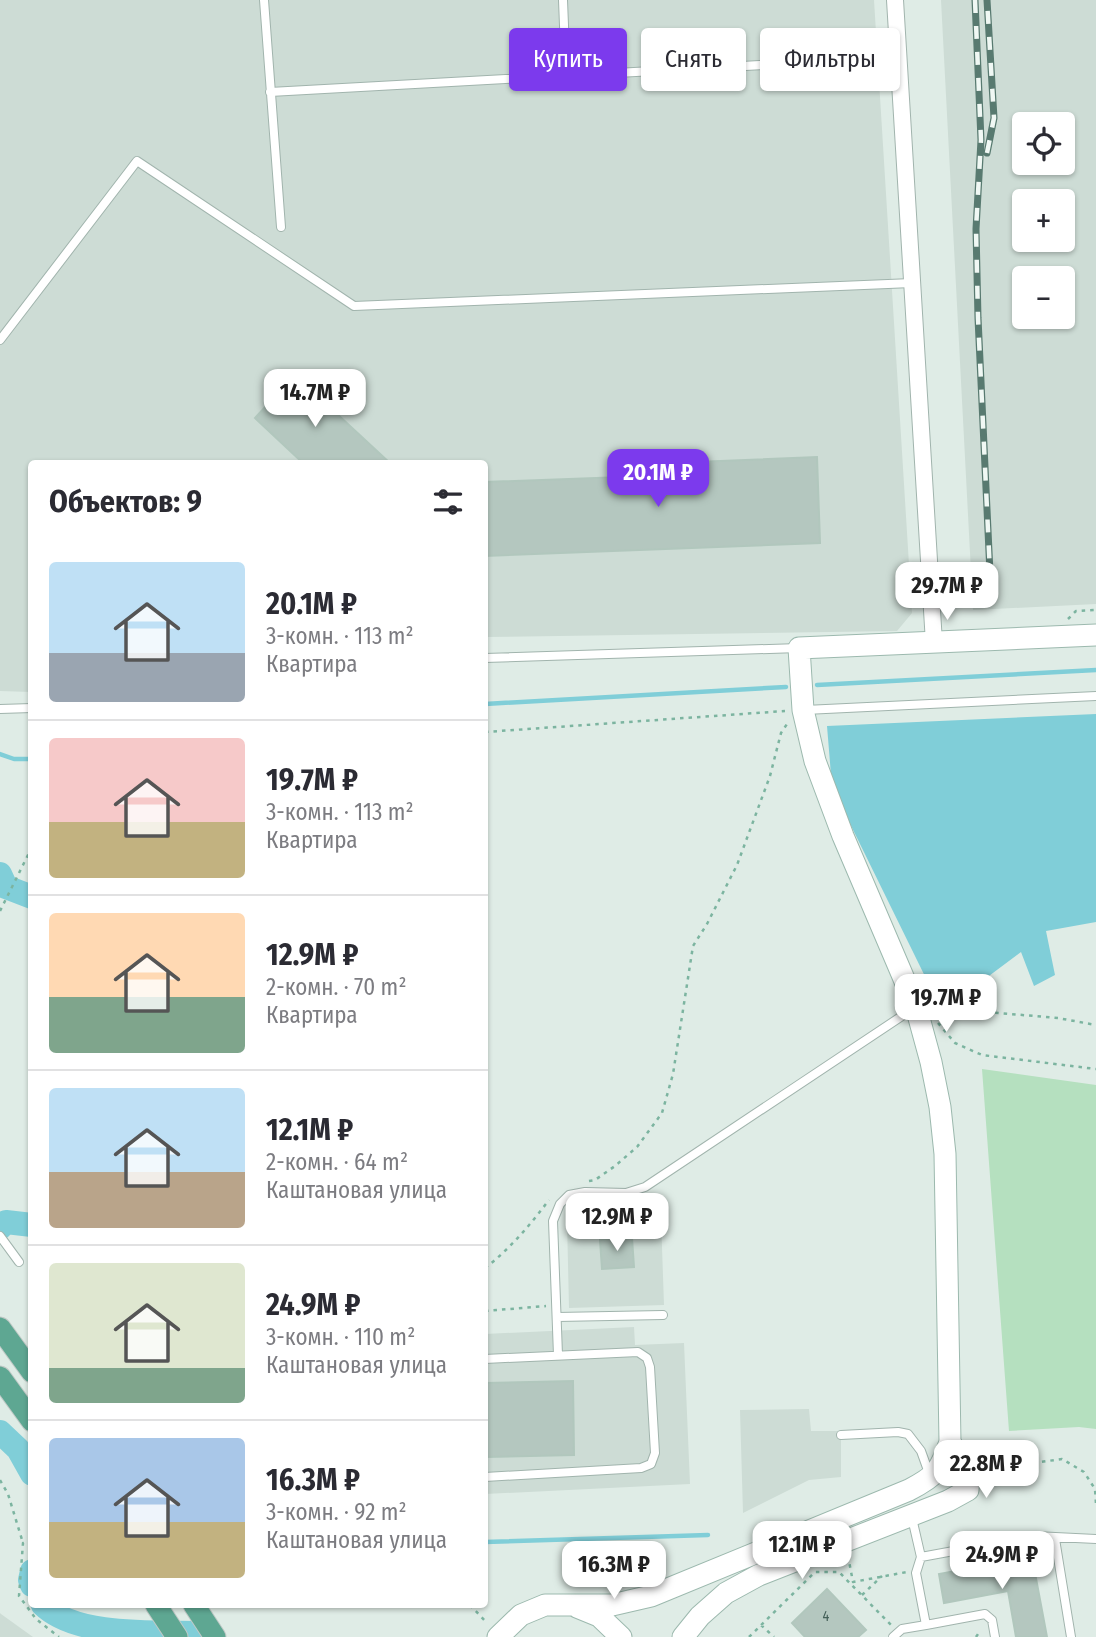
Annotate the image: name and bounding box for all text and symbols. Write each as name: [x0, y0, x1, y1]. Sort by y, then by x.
chip: Купить: [509, 28, 627, 91]
chip: Снять: [641, 28, 746, 91]
chip: Фильтры: [760, 28, 900, 91]
map controls: [1012, 112, 1075, 329]
button: locate: [1012, 112, 1075, 175]
button: +: [1012, 189, 1075, 252]
button: −: [1012, 266, 1075, 329]
pin: 14.7M ₽: [250, 370, 380, 429]
text: 14.7M ₽: [280, 378, 350, 406]
pin: 20.1M ₽: [593, 449, 723, 509]
text: 20.1M ₽: [623, 458, 693, 486]
icon: filters: [429, 483, 467, 521]
text: Объектов: 9: [49, 484, 202, 520]
pin: 29.7M ₽: [882, 562, 1012, 622]
text: 29.7M ₽: [911, 571, 983, 599]
text: 20.1M ₽: [266, 586, 357, 622]
icon: home: [105, 590, 189, 674]
text: 3-комн. · 113 m²: [266, 622, 414, 650]
text: Квартира: [266, 650, 358, 678]
text: 19.7M ₽: [266, 762, 358, 798]
icon: home: [105, 766, 189, 850]
text: 3-комн. · 113 m²: [266, 798, 414, 826]
text: Квартира: [266, 826, 358, 854]
text: 12.9M ₽: [266, 937, 358, 973]
icon: home: [105, 941, 189, 1025]
text: 2-комн. · 70 m²: [266, 973, 406, 1001]
pin: 19.7M ₽: [881, 974, 1011, 1034]
text: 19.7M ₽: [911, 983, 981, 1011]
text: Квартира: [266, 1001, 358, 1029]
text: 12.1M ₽: [266, 1112, 353, 1148]
icon: home: [105, 1116, 189, 1200]
text: 2-комн. · 64 m²: [266, 1148, 408, 1176]
text: Каштановая улица: [266, 1176, 447, 1204]
pin: 12.9M ₽: [552, 1194, 682, 1253]
text: 12.9M ₽: [582, 1202, 652, 1230]
text: 24.9M ₽: [266, 1287, 361, 1323]
icon: home: [105, 1291, 189, 1375]
text: 3-комн. · 110 m²: [266, 1323, 415, 1351]
text: Каштановая улица: [266, 1351, 447, 1379]
pin: 22.8M ₽: [921, 1440, 1051, 1500]
text: 22.8M ₽: [950, 1449, 1022, 1477]
text: 16.3M ₽: [266, 1462, 360, 1498]
icon: home: [105, 1466, 189, 1550]
text: 3-комн. · 92 m²: [266, 1498, 407, 1526]
pin: 12.1M ₽: [737, 1522, 867, 1581]
text: Каштановая улица: [266, 1526, 447, 1554]
text: 12.1M ₽: [769, 1530, 835, 1558]
pin: 24.9M ₽: [937, 1532, 1067, 1591]
text: 24.9M ₽: [966, 1540, 1038, 1568]
pin: 16.3M ₽: [549, 1542, 679, 1601]
text: 16.3M ₽: [578, 1550, 650, 1578]
house number: 4: [823, 1608, 830, 1625]

